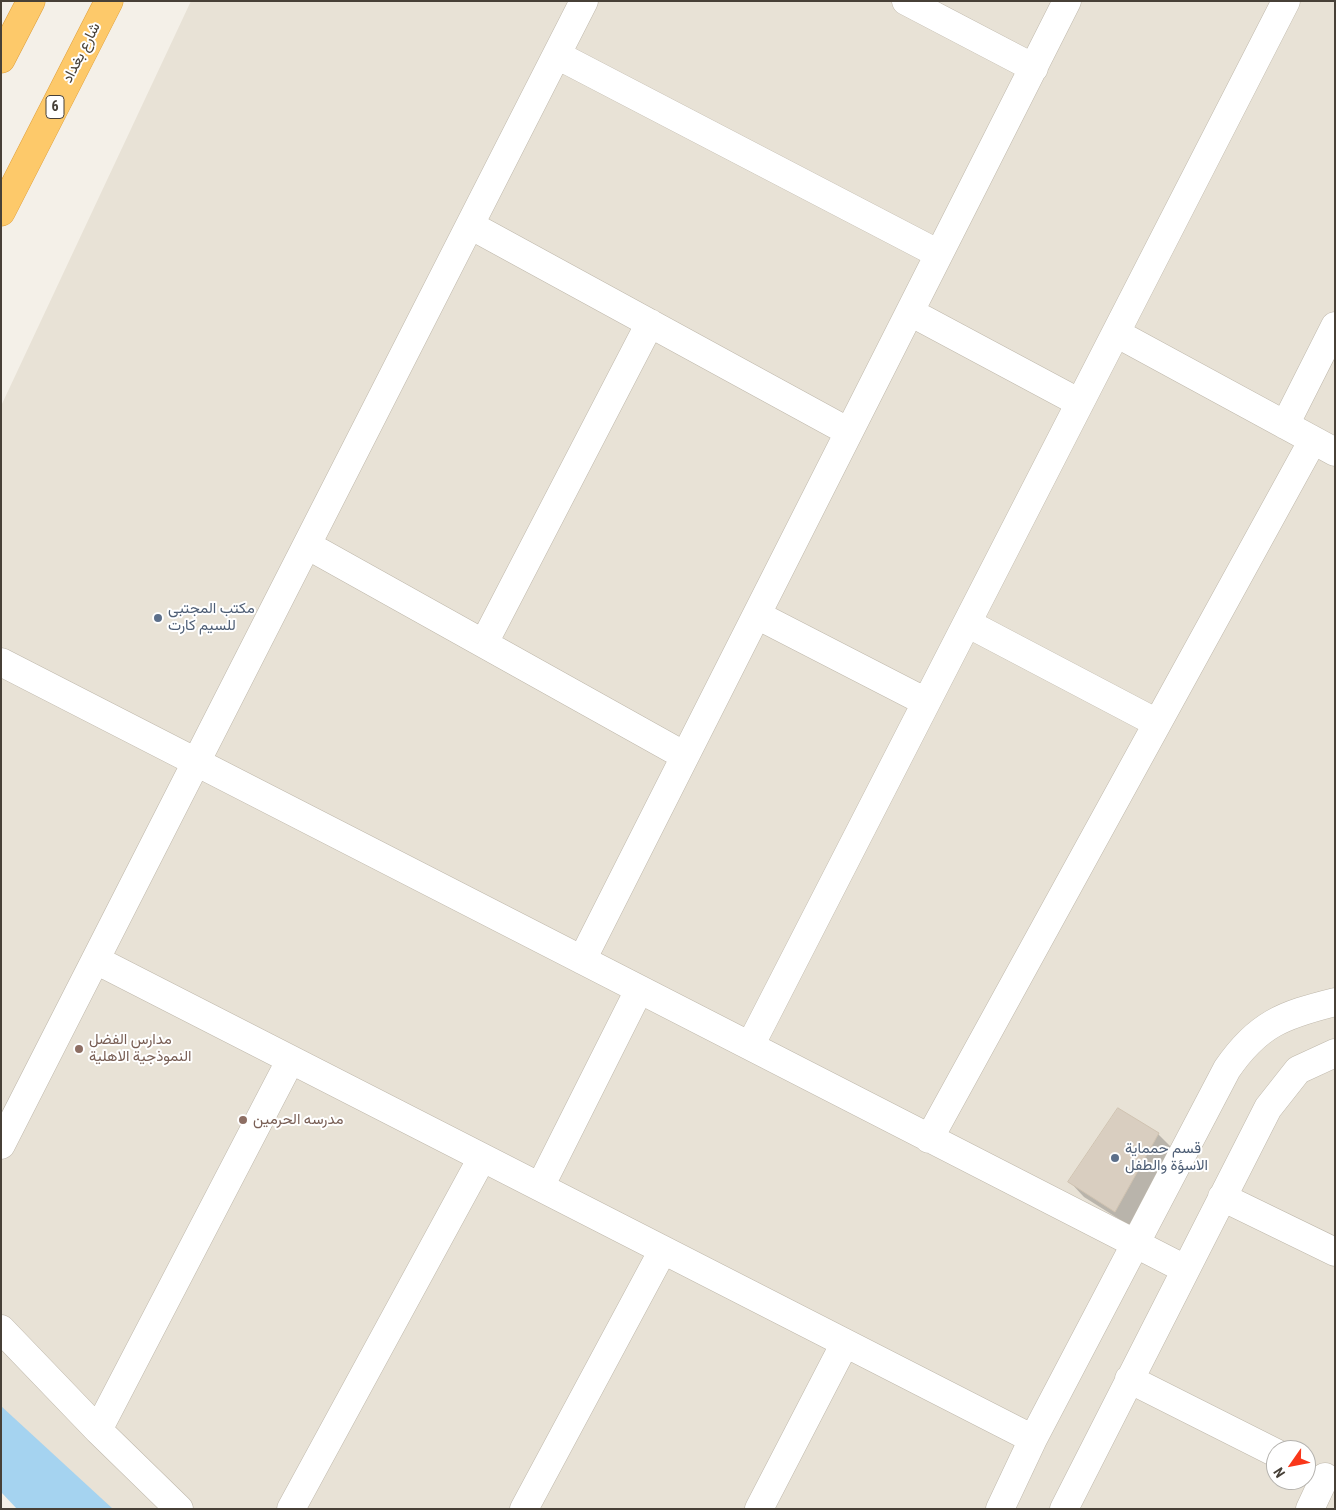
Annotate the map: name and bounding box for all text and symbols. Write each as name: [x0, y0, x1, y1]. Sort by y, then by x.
street label: شارع بغداد: [59, 20, 105, 86]
road number: 6: [46, 95, 64, 118]
place label: مكتب المجتبى للسيم كارت: [168, 600, 255, 635]
marker: مكتب المجتبى للسيم كارت: [152, 612, 164, 624]
place label: مدارس الفضل النموذجية الاهلية: [89, 1031, 191, 1066]
marker: مدارس الفضل النموذجية الاهلية: [73, 1043, 85, 1055]
place label: مدرسه الحرمين: [253, 1111, 343, 1129]
marker: مدرسه الحرمين: [237, 1114, 249, 1126]
place label: قسم حمماية الاسؤة والطفل: [1125, 1140, 1208, 1175]
marker: قسم حمماية الاسؤة والطفل: [1109, 1152, 1121, 1164]
north arrow: [1266, 1440, 1316, 1490]
text: N: [1270, 1465, 1288, 1481]

